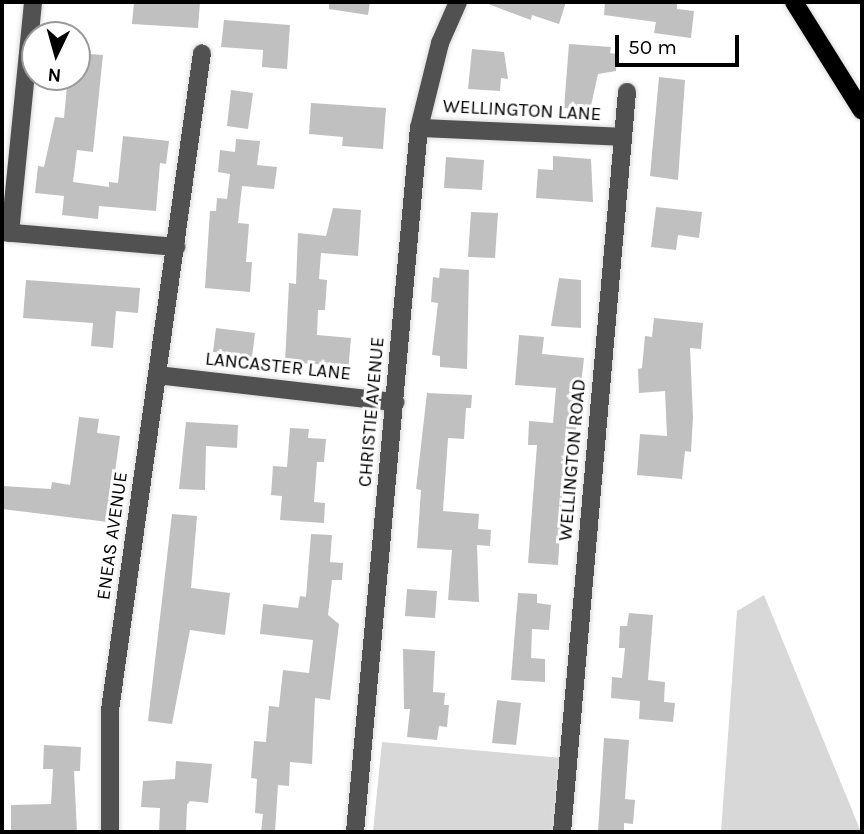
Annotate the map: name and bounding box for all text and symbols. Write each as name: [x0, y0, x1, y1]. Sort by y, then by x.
north arrow: [21, 21, 91, 91]
scale bar: [619, 21, 743, 65]
text: 50 m: [628, 35, 677, 59]
text: N: [47, 63, 62, 86]
street label: WELLINGTON LANE: [442, 95, 602, 127]
street label: CHRISTIE AVENUE: [354, 336, 390, 488]
street label: LANCASTER LANE: [204, 348, 352, 386]
street label: WELLINGTON ROAD: [555, 378, 591, 542]
street label: ENEAS AVENUE: [93, 470, 133, 602]

